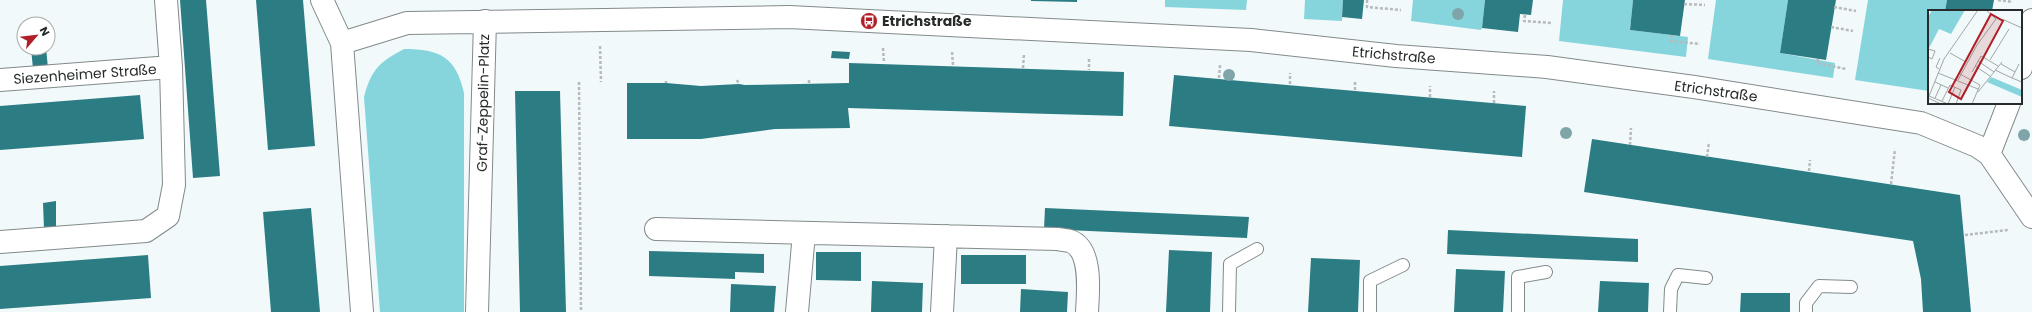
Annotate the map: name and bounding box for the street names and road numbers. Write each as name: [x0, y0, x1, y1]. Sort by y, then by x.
street label: Graf-Zeppelin-Platz: [472, 34, 494, 172]
street label: Etrichstraße: [1351, 41, 1437, 69]
street label: Siezenheimer Straße: [13, 59, 158, 89]
street label: Etrichstraße: [1673, 75, 1759, 107]

